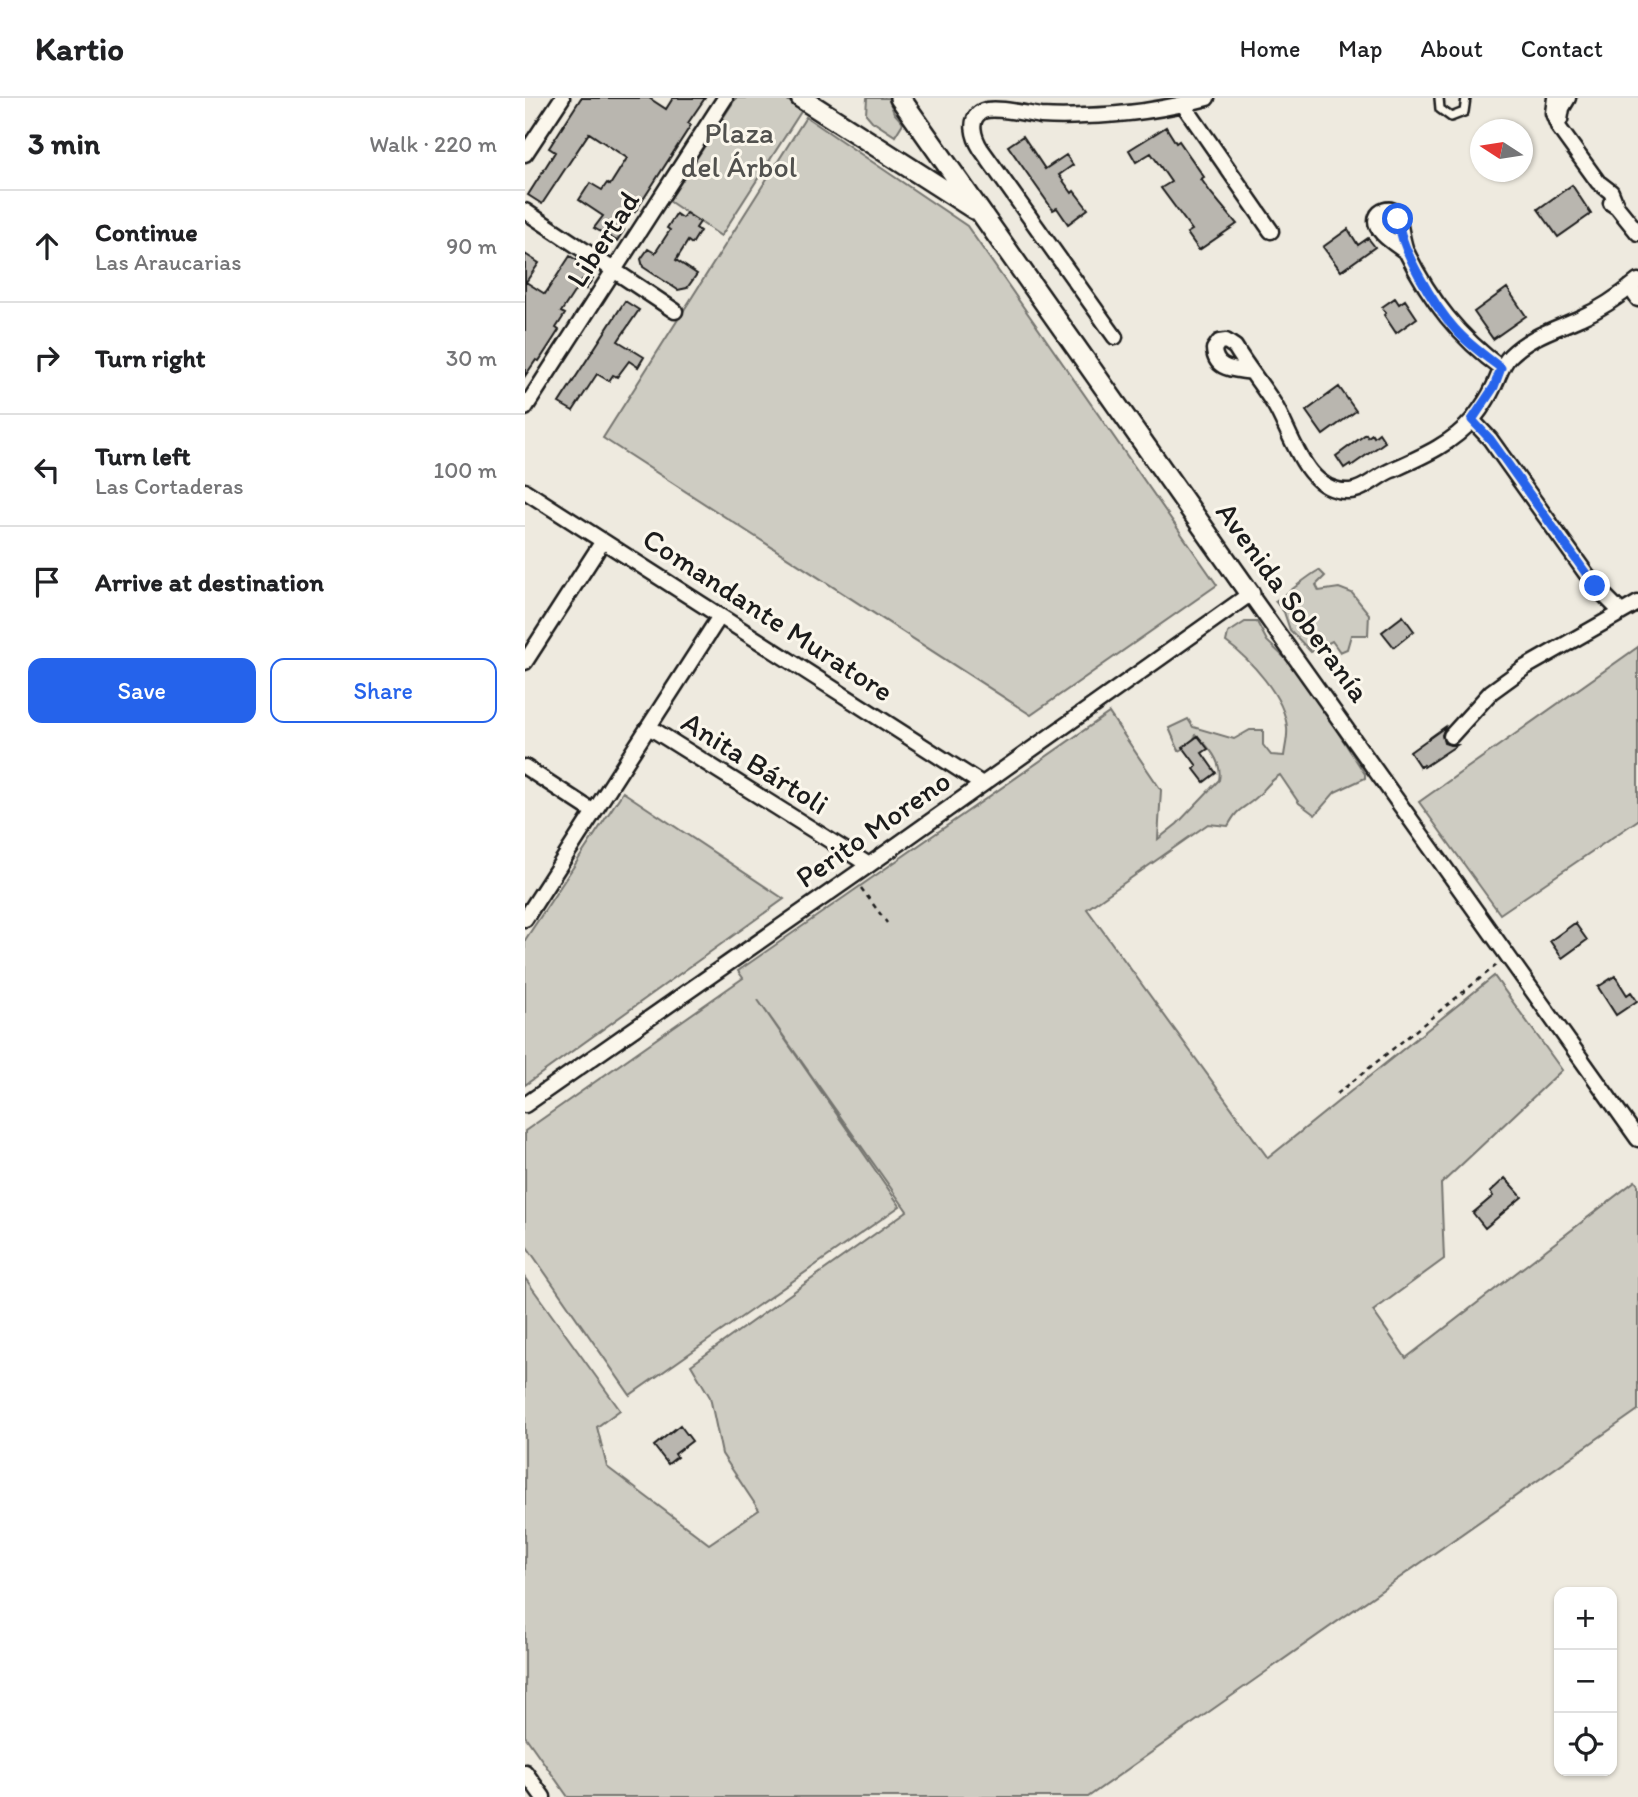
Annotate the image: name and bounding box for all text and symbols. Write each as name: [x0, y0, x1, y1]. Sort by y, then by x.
text: Kartio: [35, 29, 124, 68]
text: Home: [1240, 34, 1300, 63]
text: Map: [1338, 34, 1382, 63]
text: About: [1420, 34, 1483, 63]
text: Contact: [1521, 34, 1603, 63]
park label: Plaza del Árbol: [681, 114, 798, 185]
north arrow: [1470, 119, 1533, 182]
text: 3 min: [28, 125, 100, 162]
text: Walk · 220 m: [369, 130, 497, 158]
street label: Libertad: [558, 183, 648, 294]
route start: [1382, 203, 1413, 234]
text: Continue: [95, 216, 198, 248]
icon: ahead: [28, 227, 66, 265]
text: 90 m: [446, 232, 497, 260]
text: Las Araucarias: [95, 248, 241, 276]
icon: right: [28, 339, 66, 377]
text: Turn right: [95, 342, 206, 374]
text: 30 m: [446, 344, 497, 372]
text: Turn left: [95, 440, 191, 472]
icon: left: [28, 451, 66, 489]
text: 100 m: [433, 456, 497, 484]
text: Las Cortaderas: [95, 472, 244, 500]
street label: Avenida Soberanía: [1208, 494, 1379, 709]
street label: Comandante Muratore: [636, 520, 901, 709]
icon: arrive: [28, 563, 66, 601]
text: Arrive at destination: [95, 566, 324, 598]
route end: [1579, 570, 1610, 601]
button: Save: [28, 658, 256, 723]
button: Share: [270, 658, 497, 723]
street label: Anita Bártoli: [675, 703, 836, 822]
street label: Perito Moreno: [788, 762, 957, 896]
map controls: [1554, 1587, 1617, 1776]
button: +: [1554, 1587, 1617, 1650]
button: −: [1554, 1650, 1617, 1713]
button: locate: [1554, 1713, 1617, 1776]

